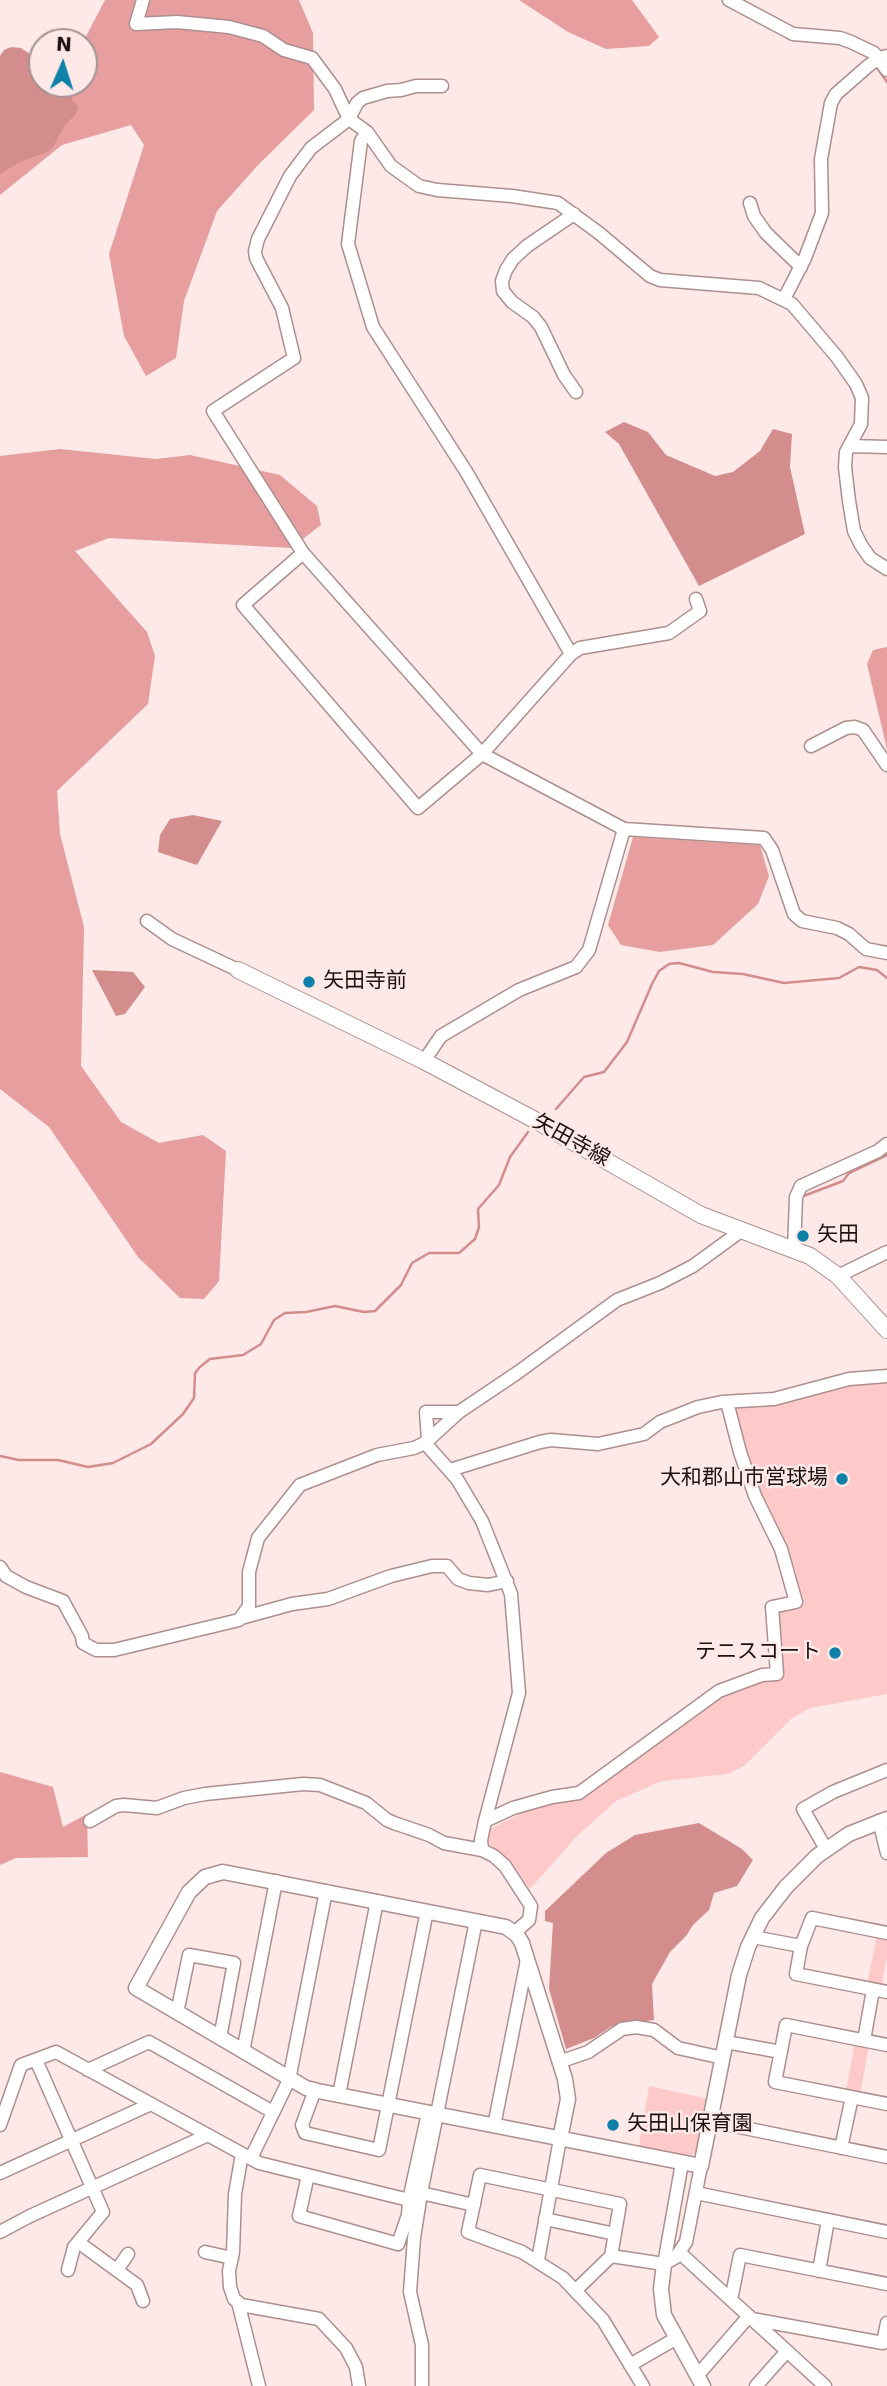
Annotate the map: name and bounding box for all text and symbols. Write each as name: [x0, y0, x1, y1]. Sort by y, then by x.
north arrow: [28, 28, 98, 98]
text: N: [55, 33, 73, 55]
place label: 矢田寺前: [323, 969, 407, 995]
marker: 矢田寺前: [301, 974, 317, 990]
street label: 矢田寺線: [528, 1110, 614, 1172]
place label: 矢田: [817, 1223, 859, 1249]
marker: 矢田: [795, 1228, 811, 1244]
place label: 大和郡山市営球場: [660, 1466, 828, 1492]
marker: 大和郡山市営球場: [834, 1471, 850, 1487]
place label: テニスコート: [695, 1640, 821, 1666]
marker: テニスコート: [827, 1645, 843, 1661]
place label: 矢田山保育園: [627, 2112, 753, 2138]
marker: 矢田山保育園: [605, 2117, 621, 2133]

